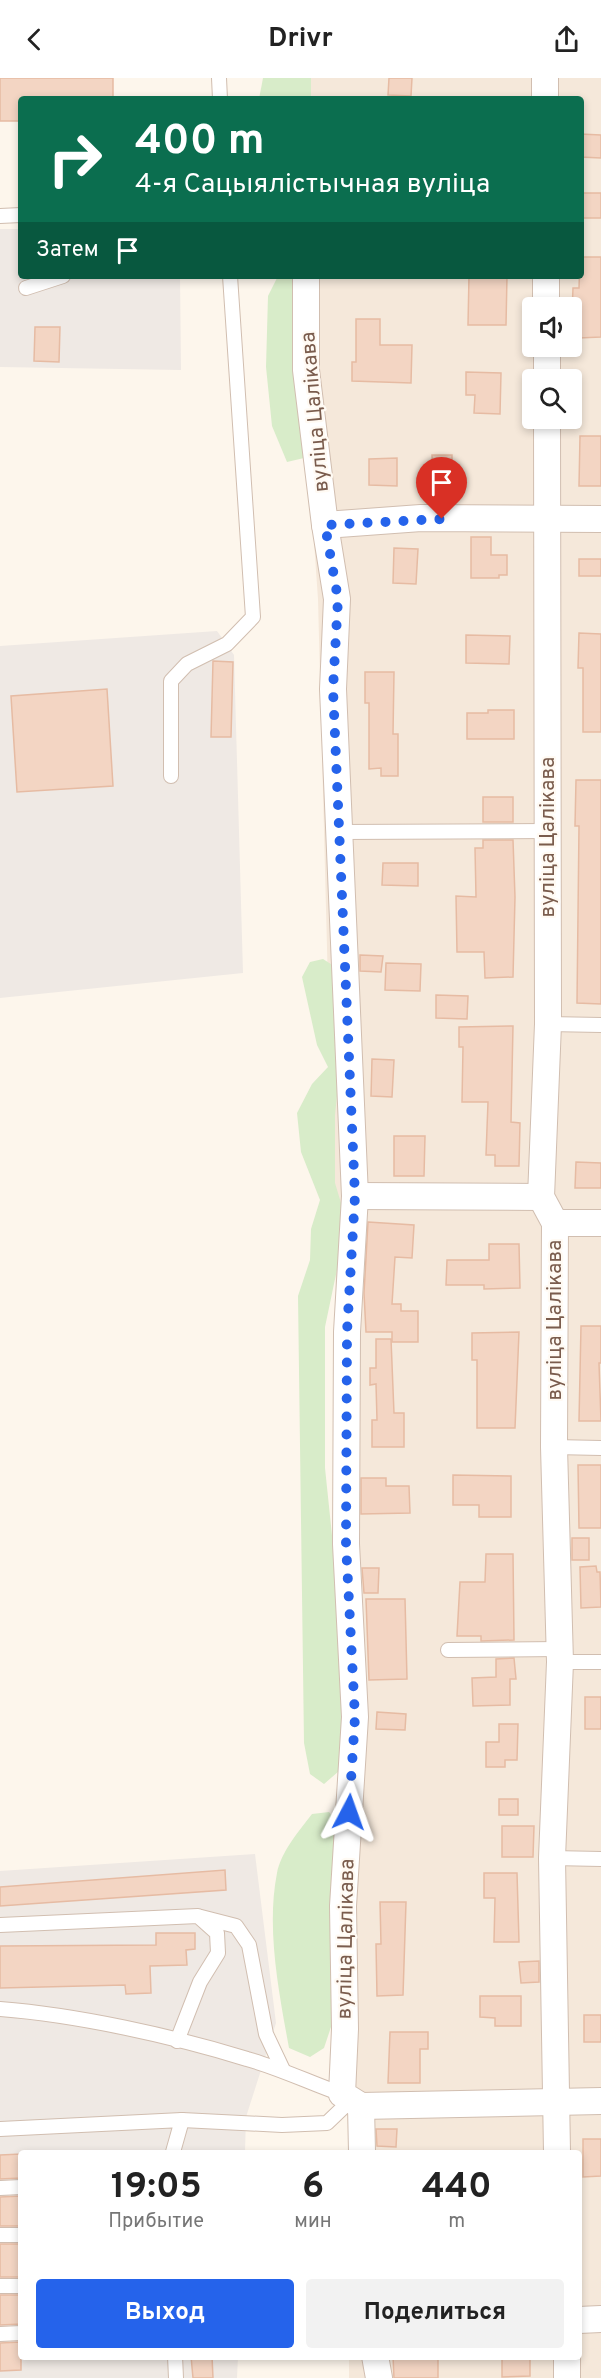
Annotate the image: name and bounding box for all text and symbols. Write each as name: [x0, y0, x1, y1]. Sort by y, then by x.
text: Drivr: [268, 22, 333, 56]
icon: back: [18, 23, 51, 56]
icon: share: [550, 23, 583, 56]
text: 400 m: [135, 116, 265, 169]
icon: right: [36, 120, 114, 198]
text: 4-я Сацыялістычная вуліца: [135, 168, 490, 202]
icon: arrive: [111, 234, 144, 267]
text: Затем: [36, 237, 99, 264]
map controls: [522, 297, 582, 429]
button: sound: [522, 297, 582, 357]
street label: вуліца Цалікава: [295, 331, 336, 493]
button: search: [522, 369, 582, 429]
pin: [416, 457, 467, 519]
icon: arrive: [425, 466, 458, 499]
street label: вуліца Цалікава: [535, 757, 562, 917]
street label: вуліца Цалікава: [542, 1240, 569, 1400]
position arrow: [317, 1780, 381, 1844]
street label: вуліца Цалікава: [332, 1858, 361, 2020]
text: 19:05: [111, 2165, 202, 2211]
text: 6: [302, 2165, 324, 2211]
text: 440: [422, 2165, 492, 2211]
text: Прибытие: [108, 2209, 204, 2235]
text: мин: [294, 2209, 332, 2235]
text: m: [448, 2209, 465, 2235]
button: Выход: [36, 2279, 294, 2348]
button: Поделиться: [306, 2279, 564, 2348]

